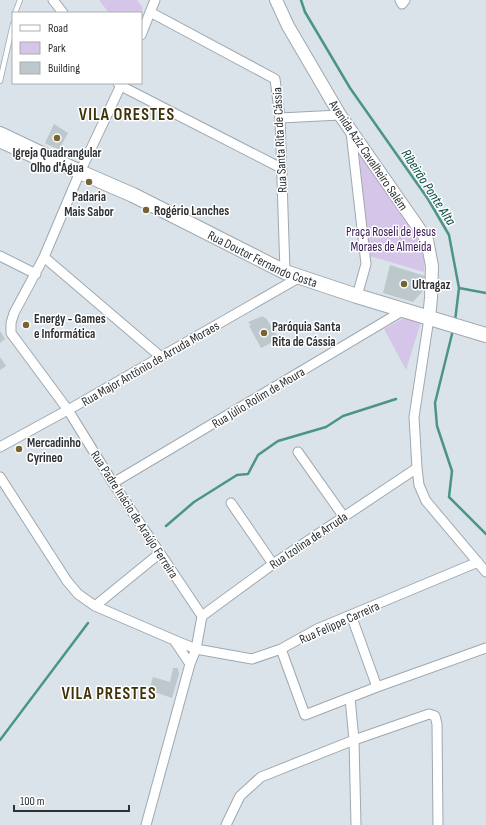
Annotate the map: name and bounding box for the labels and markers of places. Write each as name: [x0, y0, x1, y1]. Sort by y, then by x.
marker: Igreja Quadrangular Olho d'Água: [52, 133, 62, 143]
place label: Igreja Quadrangular Olho d'Água: [12, 145, 102, 176]
marker: Padaria Mais Sabor: [84, 177, 94, 187]
place label: Padaria Mais Sabor: [64, 189, 114, 220]
place label: Rogério Lanches: [154, 203, 229, 219]
marker: Rogério Lanches: [141, 205, 151, 215]
place label: Ultragaz: [412, 277, 451, 293]
marker: Ultragaz: [399, 279, 409, 289]
place label: Energy - Games e Informática: [34, 311, 106, 342]
place label: Paróquia Santa Rita de Cássia: [272, 319, 341, 350]
marker: Energy - Games e Informática: [21, 320, 31, 330]
marker: Paróquia Santa Rita de Cássia: [259, 328, 269, 338]
place label: Mercadinho Cyrineo: [27, 435, 81, 466]
marker: Mercadinho Cyrineo: [14, 444, 24, 454]

